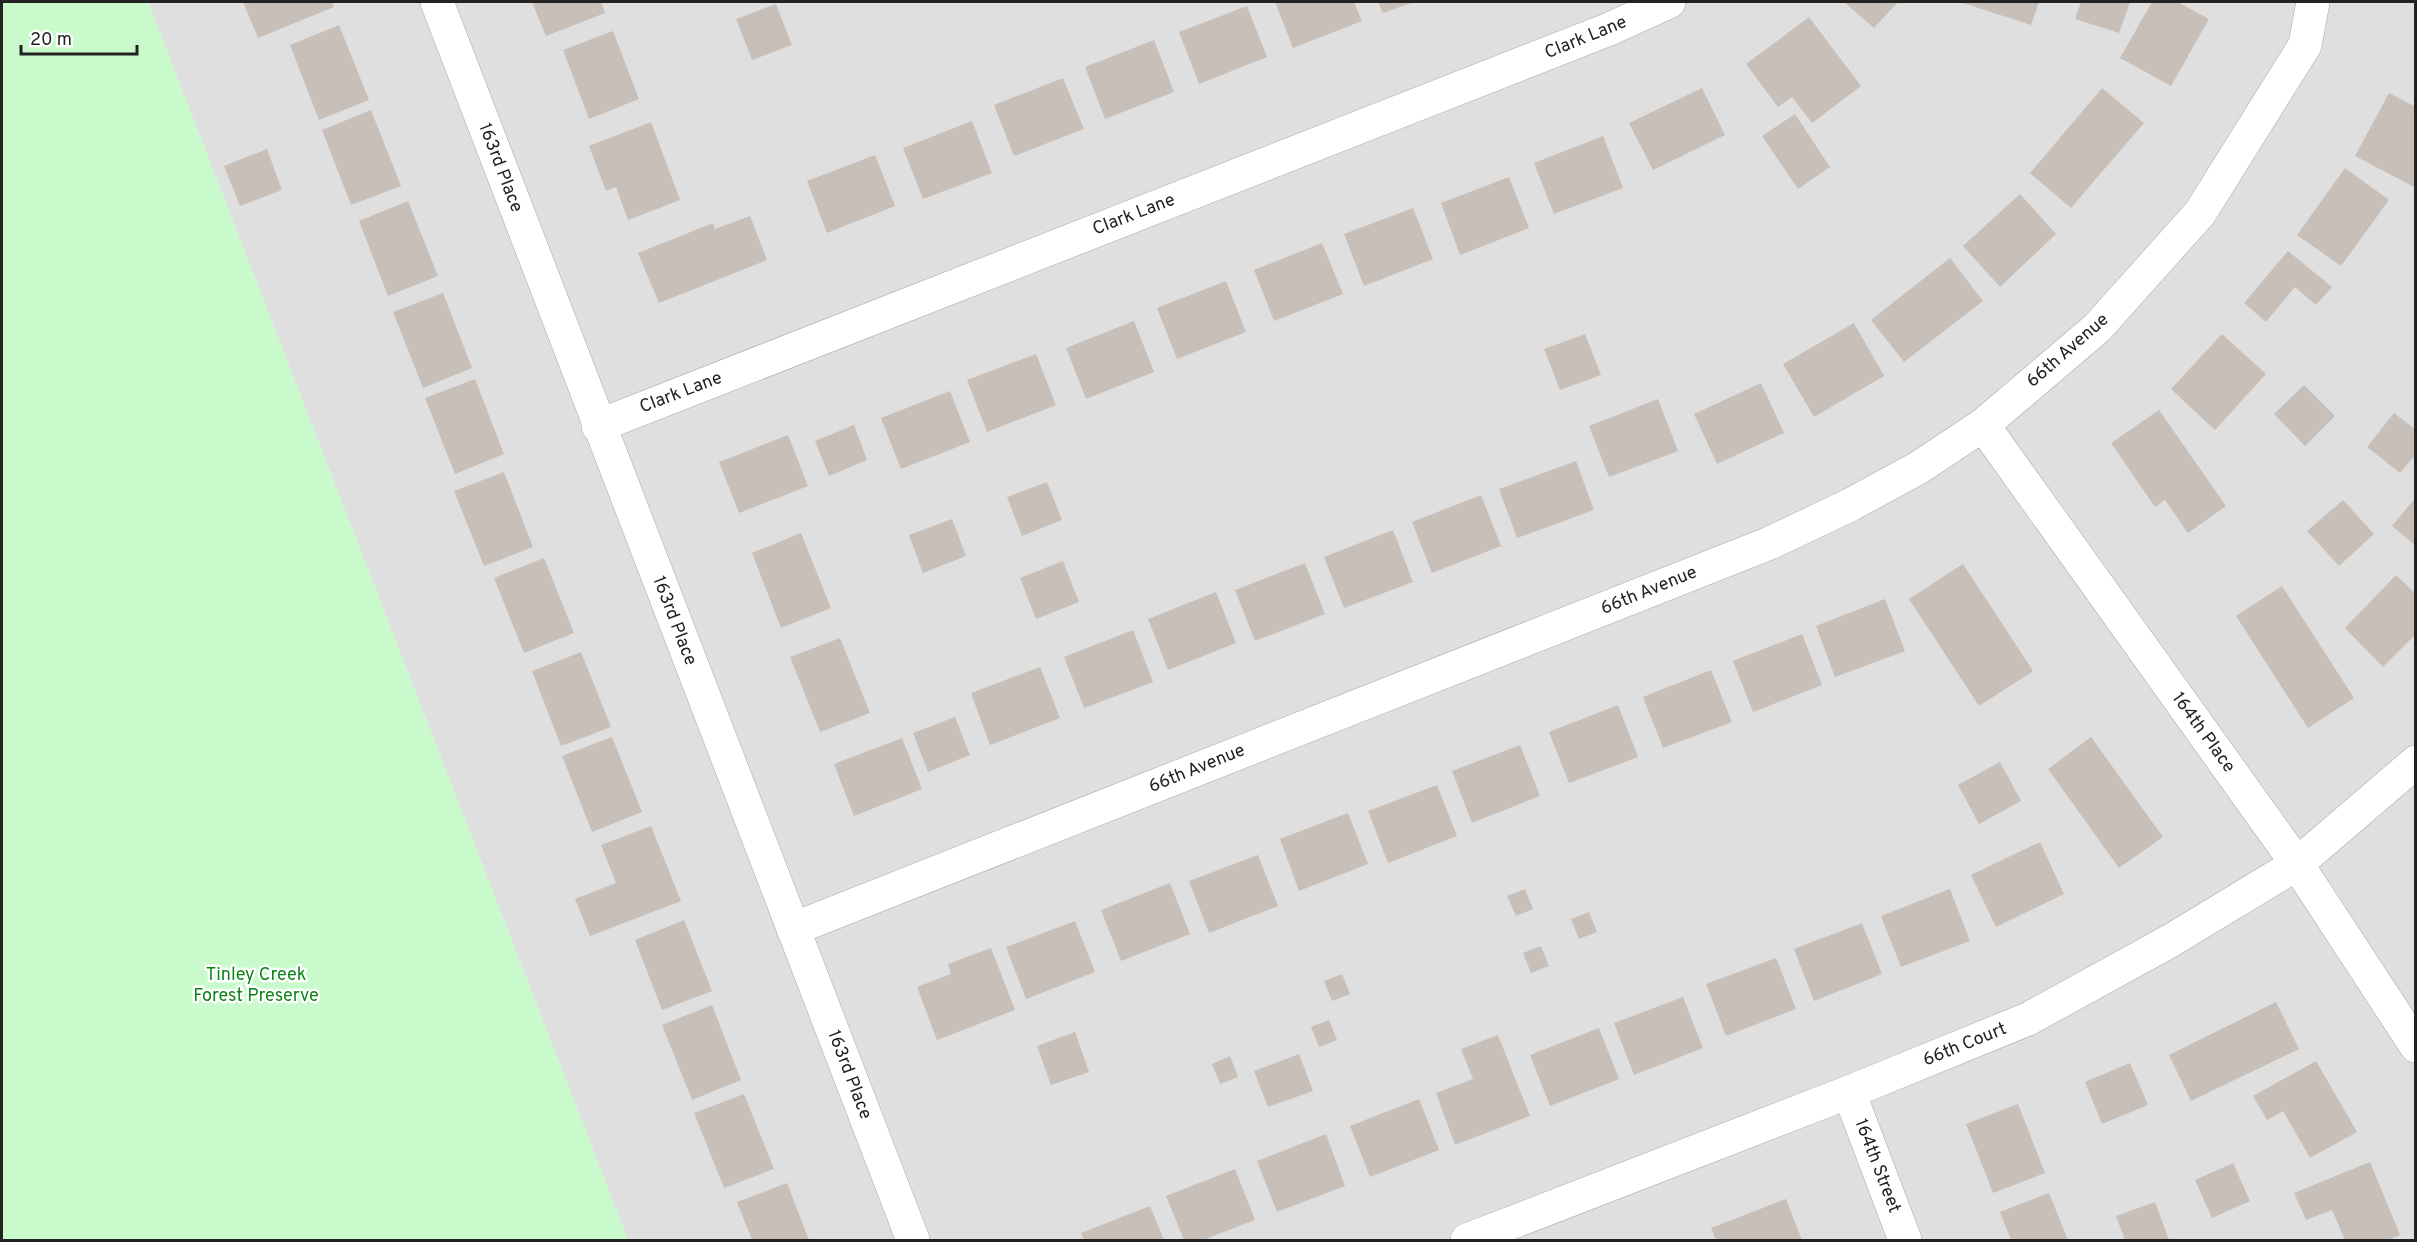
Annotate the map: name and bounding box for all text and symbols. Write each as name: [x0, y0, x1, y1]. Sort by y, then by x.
street label: Clark Lane: [1542, 11, 1630, 65]
scale bar: [21, 18, 136, 56]
text: 20 m: [30, 29, 72, 52]
street label: 163rd Place: [472, 120, 528, 216]
street label: Clark Lane: [1089, 189, 1179, 241]
street label: 66th Avenue: [2022, 309, 2114, 393]
street label: Clark Lane: [636, 367, 726, 419]
street label: 66th Avenue: [1598, 561, 1700, 621]
street label: 163rd Place: [646, 573, 702, 669]
street label: 164th Place: [2166, 688, 2240, 778]
street label: 66th Avenue: [1146, 739, 1248, 799]
park label: Tinley Creek Forest Preserve: [193, 964, 319, 1008]
street label: 66th Court: [1920, 1018, 2010, 1072]
street label: 163rd Place: [821, 1027, 877, 1123]
street label: 164th Street: [1849, 1116, 1905, 1216]

